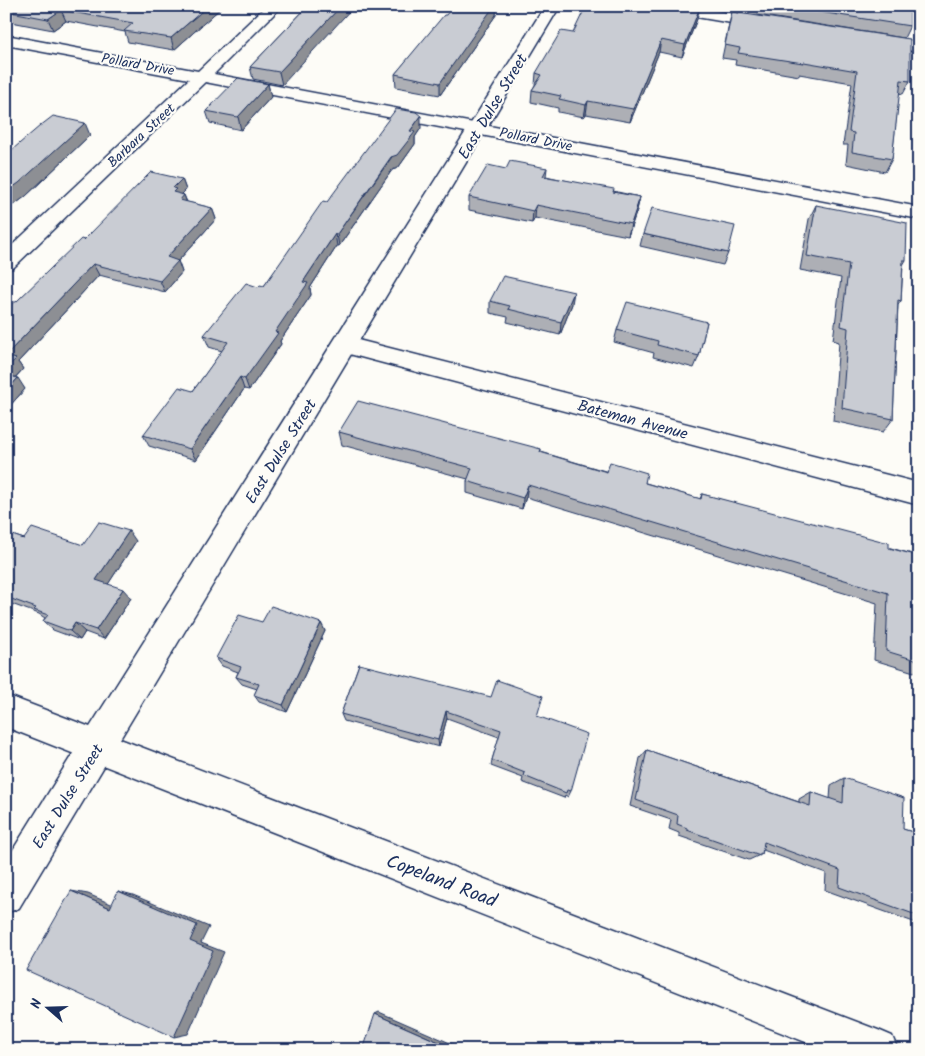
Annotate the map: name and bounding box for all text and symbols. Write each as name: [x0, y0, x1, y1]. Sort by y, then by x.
street label: Pollard Drive: [100, 48, 177, 82]
street label: East Dulse Street: [452, 49, 535, 164]
street label: Barbara Street: [103, 98, 181, 173]
street label: Pollard Drive: [497, 122, 575, 158]
street label: East Dulse Street: [239, 394, 324, 509]
street label: Bateman Avenue: [575, 394, 691, 447]
street label: East Dulse Street: [26, 739, 111, 854]
street label: Copeland Road: [382, 847, 502, 917]
north arrow: [22, 984, 72, 1034]
text: N: [25, 996, 49, 1012]

